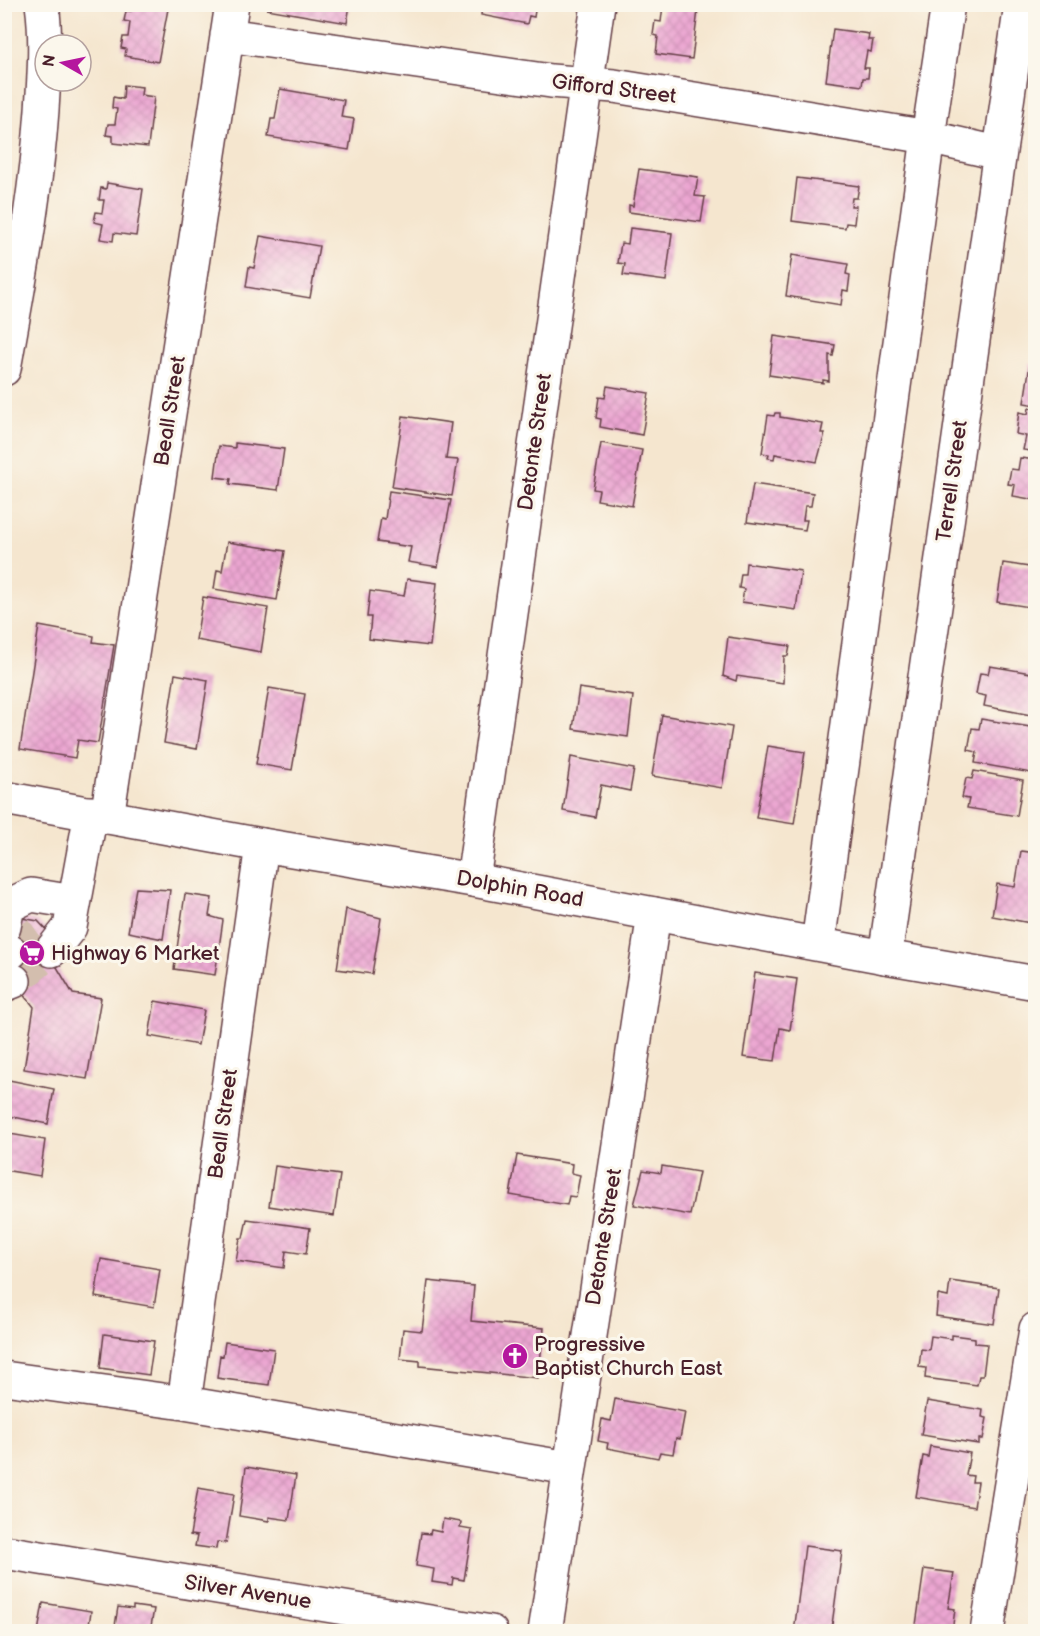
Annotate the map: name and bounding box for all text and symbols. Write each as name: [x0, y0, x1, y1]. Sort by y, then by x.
north arrow: [33, 33, 93, 93]
text: N: [39, 53, 60, 68]
street label: Gifford Street: [550, 69, 678, 109]
street label: Beall Street: [149, 354, 191, 468]
street label: Detonte Street: [513, 371, 557, 512]
street label: Terrell Street: [931, 418, 973, 543]
street label: Dolphin Road: [454, 866, 586, 912]
supermarket icon: Highway 6 Market: [17, 938, 47, 968]
place label: Highway 6 Market: [51, 941, 220, 966]
street label: Beall Street: [203, 1067, 243, 1181]
street label: Detonte Street: [581, 1166, 627, 1307]
place label: Progressive Baptist Church East: [534, 1332, 723, 1381]
church icon: Progressive Baptist Church East: [500, 1341, 530, 1371]
street label: Silver Avenue: [183, 1570, 313, 1614]

